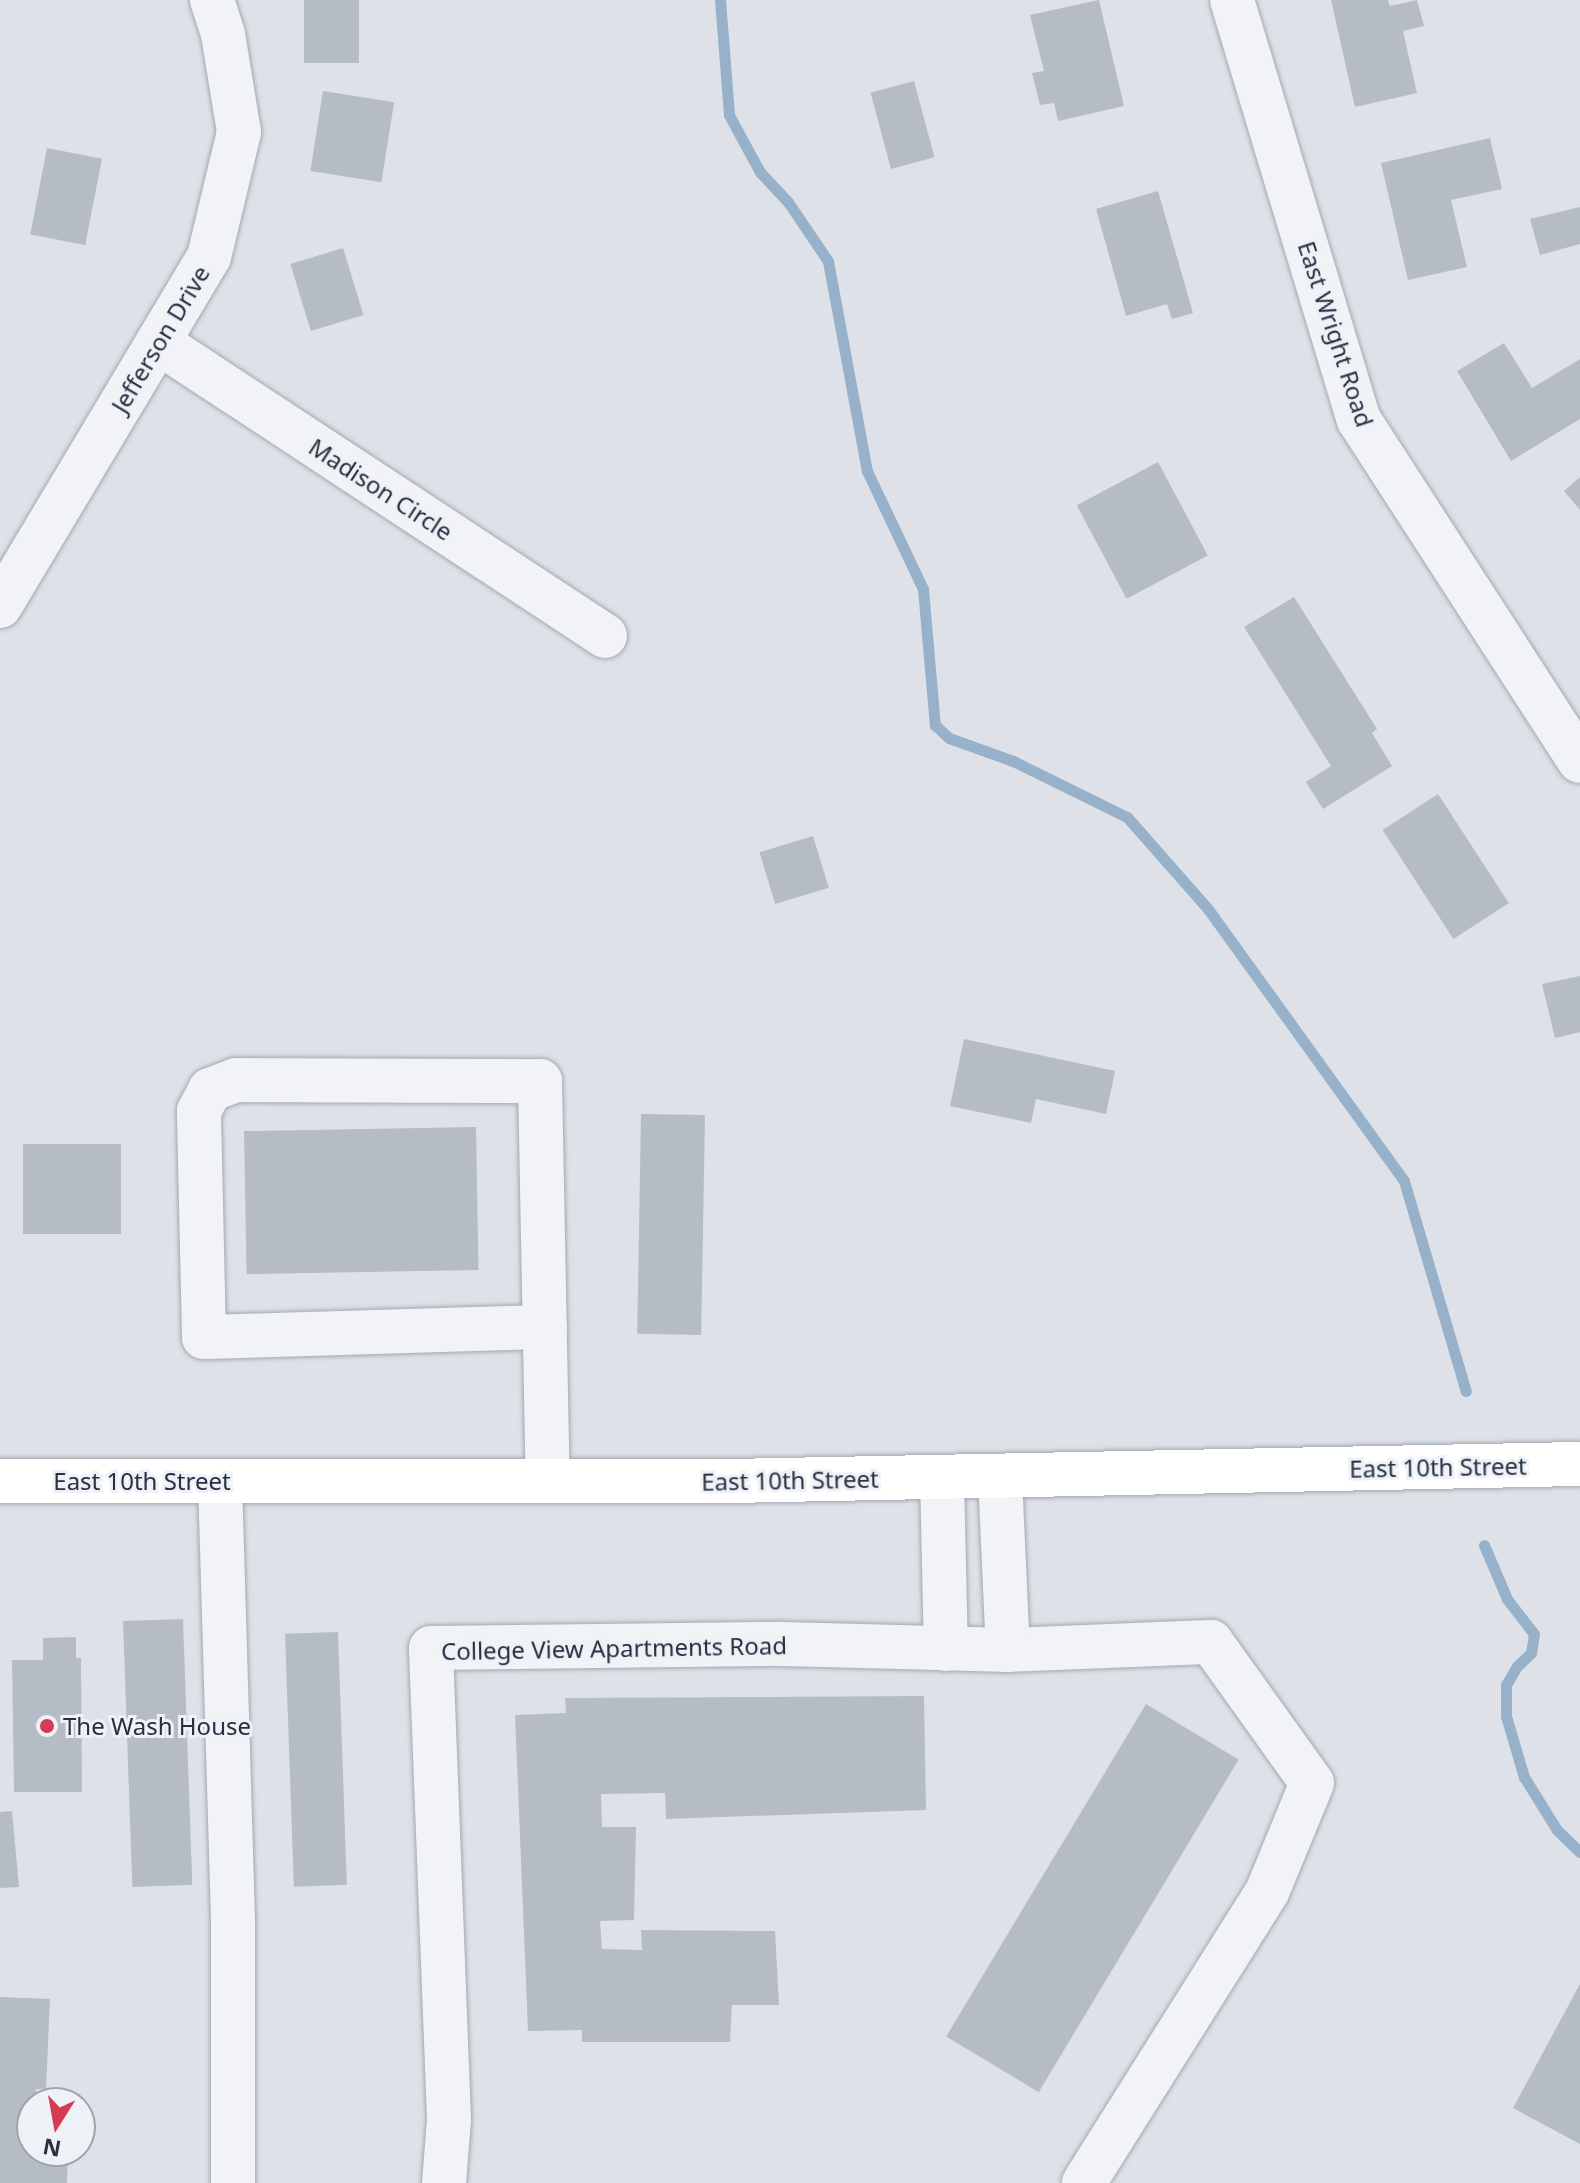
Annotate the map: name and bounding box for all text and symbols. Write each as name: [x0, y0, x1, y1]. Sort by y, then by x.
street label: East Wright Road: [1292, 238, 1380, 430]
street label: Jefferson Drive: [105, 260, 215, 418]
street label: Madison Circle: [304, 432, 458, 546]
street label: East 10th Street: [1349, 1451, 1527, 1483]
street label: East 10th Street: [701, 1464, 879, 1496]
street label: East 10th Street: [53, 1467, 231, 1495]
street label: College View Apartments Road: [441, 1631, 787, 1665]
place label: The Wash House: [63, 1712, 251, 1740]
marker: The Wash House: [38, 1717, 56, 1735]
north arrow: [16, 2087, 96, 2167]
text: N: [40, 2132, 63, 2165]

